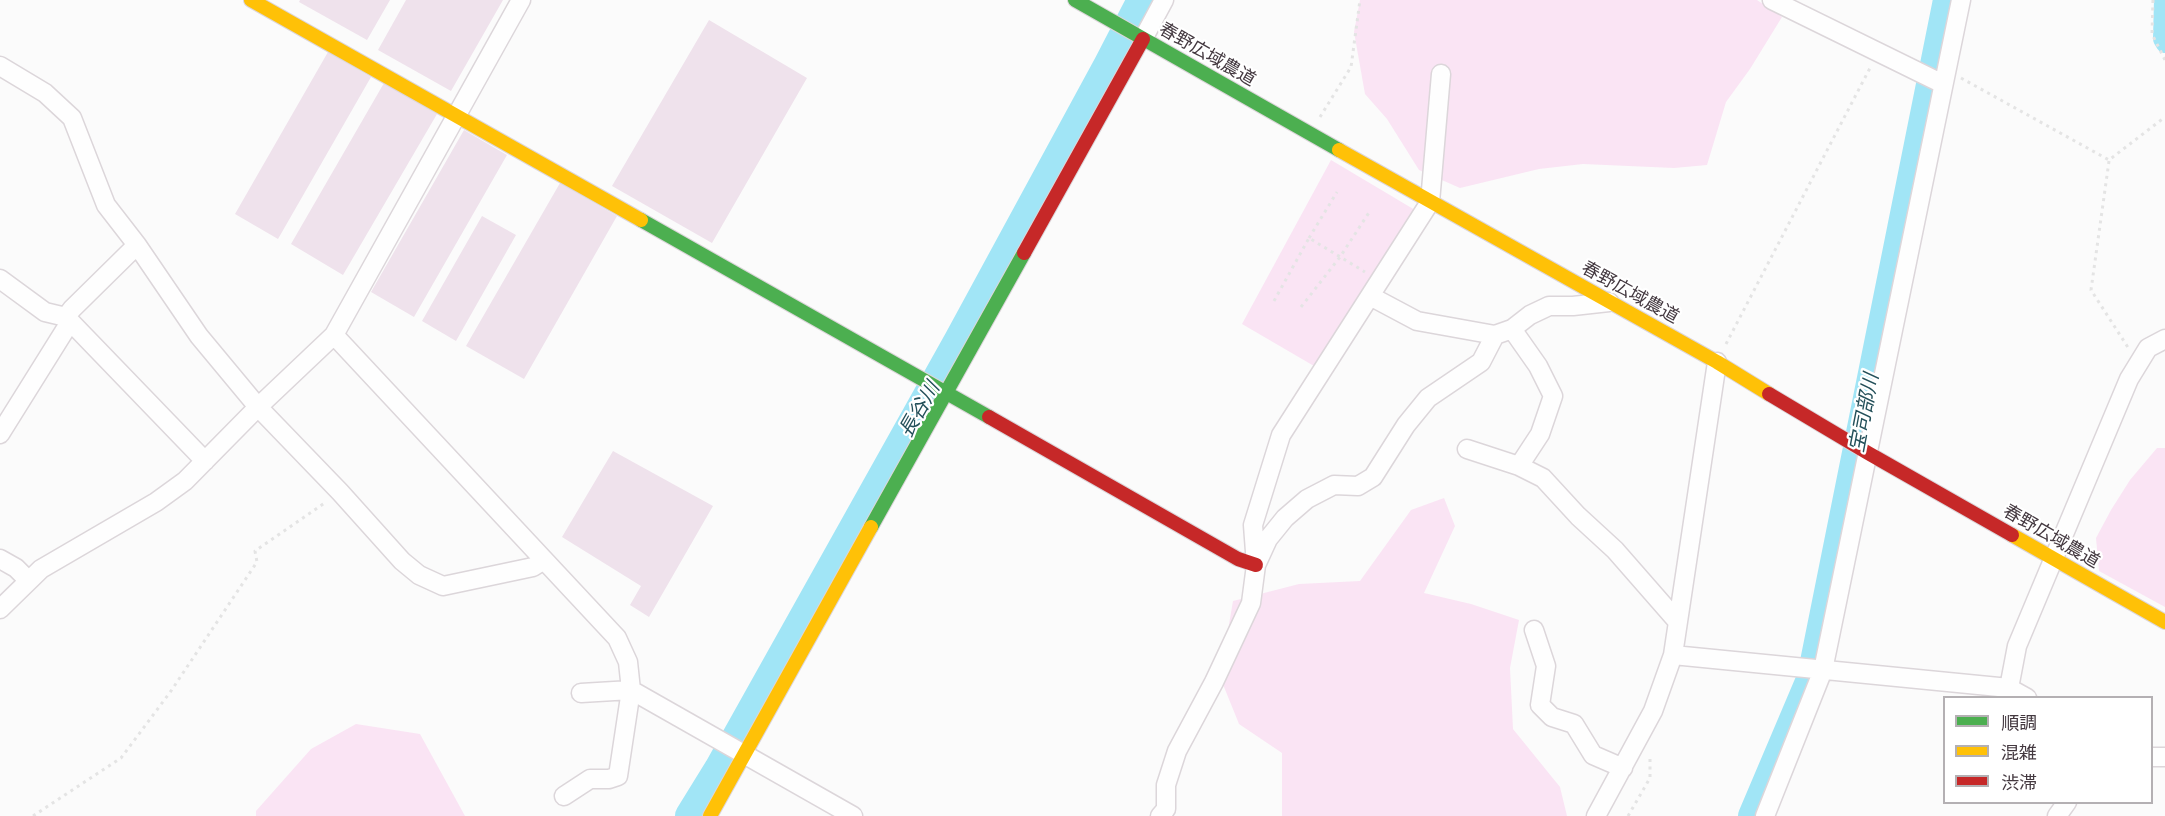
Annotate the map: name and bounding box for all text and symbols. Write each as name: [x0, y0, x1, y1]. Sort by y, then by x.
street label: 春野広域農道: [1155, 19, 1259, 91]
street label: 春野広域農道: [1578, 257, 1682, 329]
water label: 宝司部川: [1846, 371, 1884, 455]
water label: 長谷川: [895, 378, 945, 442]
street label: 春野広域農道: [1999, 501, 2103, 573]
legend: [1943, 696, 2153, 804]
text: 順調: [2001, 712, 2037, 734]
text: 混雑: [2001, 742, 2037, 764]
text: 渋滞: [2001, 772, 2037, 794]

